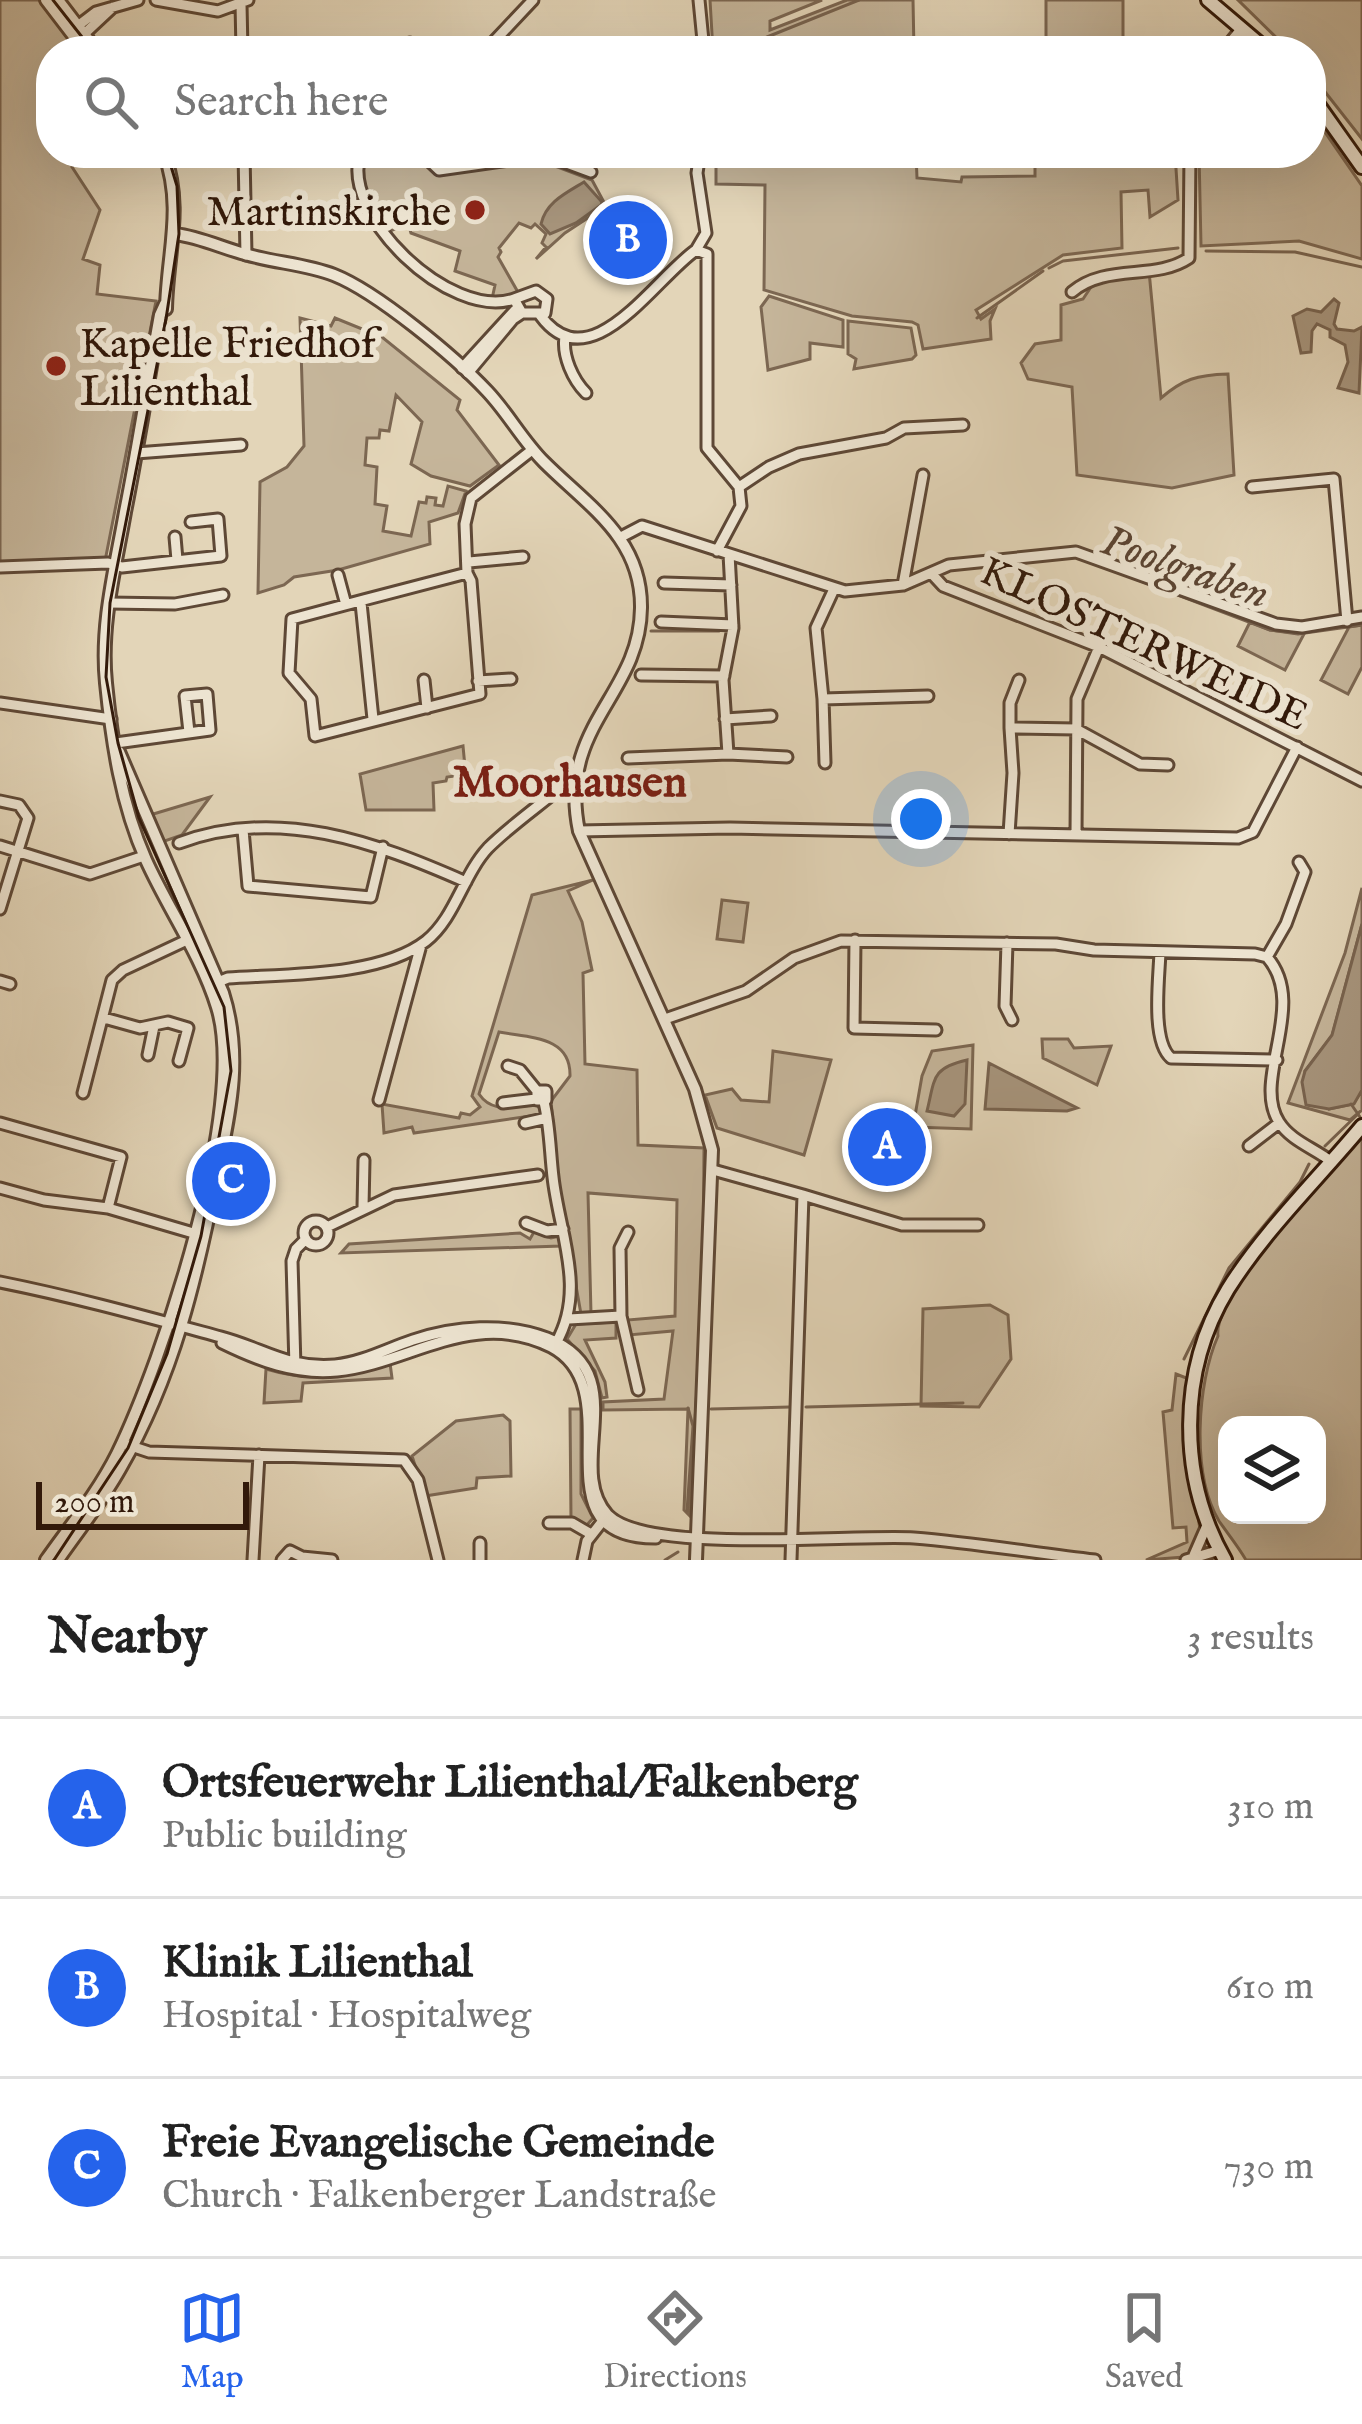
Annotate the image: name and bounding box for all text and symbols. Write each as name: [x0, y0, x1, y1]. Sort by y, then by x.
search box: [36, 36, 1326, 168]
icon: search: [78, 69, 144, 135]
text: Search here: [174, 74, 388, 131]
place label: Martinskirche: [206, 187, 451, 240]
pin: B: [589, 195, 667, 285]
marker: Martinskirche: [462, 197, 488, 223]
place label: Kapelle Friedhof Lilienthal: [80, 319, 383, 420]
marker: Kapelle Friedhof Lilienthal: [43, 353, 69, 379]
water label: Poolgraben: [1093, 513, 1277, 625]
street label: KLOSTERWEIDE: [971, 546, 1316, 744]
district label: Moorhausen: [453, 755, 687, 812]
your location: [891, 789, 951, 849]
pin: A: [848, 1102, 926, 1192]
pin: C: [192, 1136, 270, 1226]
map controls: [1218, 1416, 1326, 1524]
button: layers: [1218, 1416, 1326, 1524]
scale bar: [36, 1476, 249, 1529]
text: 200 m: [54, 1482, 135, 1524]
text: Nearby: [48, 1606, 207, 1671]
text: 3 results: [1187, 1614, 1314, 1663]
text: Ortsfeuerwehr Lilienthal/Falkenberg: [162, 1755, 858, 1812]
text: A: [74, 1783, 100, 1832]
text: 310 m: [1227, 1783, 1314, 1832]
text: Public building: [162, 1812, 407, 1861]
text: Klinik Lilienthal: [162, 1935, 473, 1992]
text: B: [74, 1963, 100, 2012]
text: 610 m: [1226, 1963, 1314, 2012]
text: Hospital · Hospitalweg: [162, 1992, 531, 2041]
text: Freie Evangelische Gemeinde: [162, 2115, 715, 2172]
text: C: [73, 2143, 101, 2192]
text: 730 m: [1223, 2143, 1314, 2192]
text: Church · Falkenberger Landstraße: [162, 2172, 716, 2221]
tab: Map: [179, 2285, 245, 2399]
tab: Directions: [603, 2285, 747, 2399]
tab: Saved: [1105, 2285, 1183, 2399]

